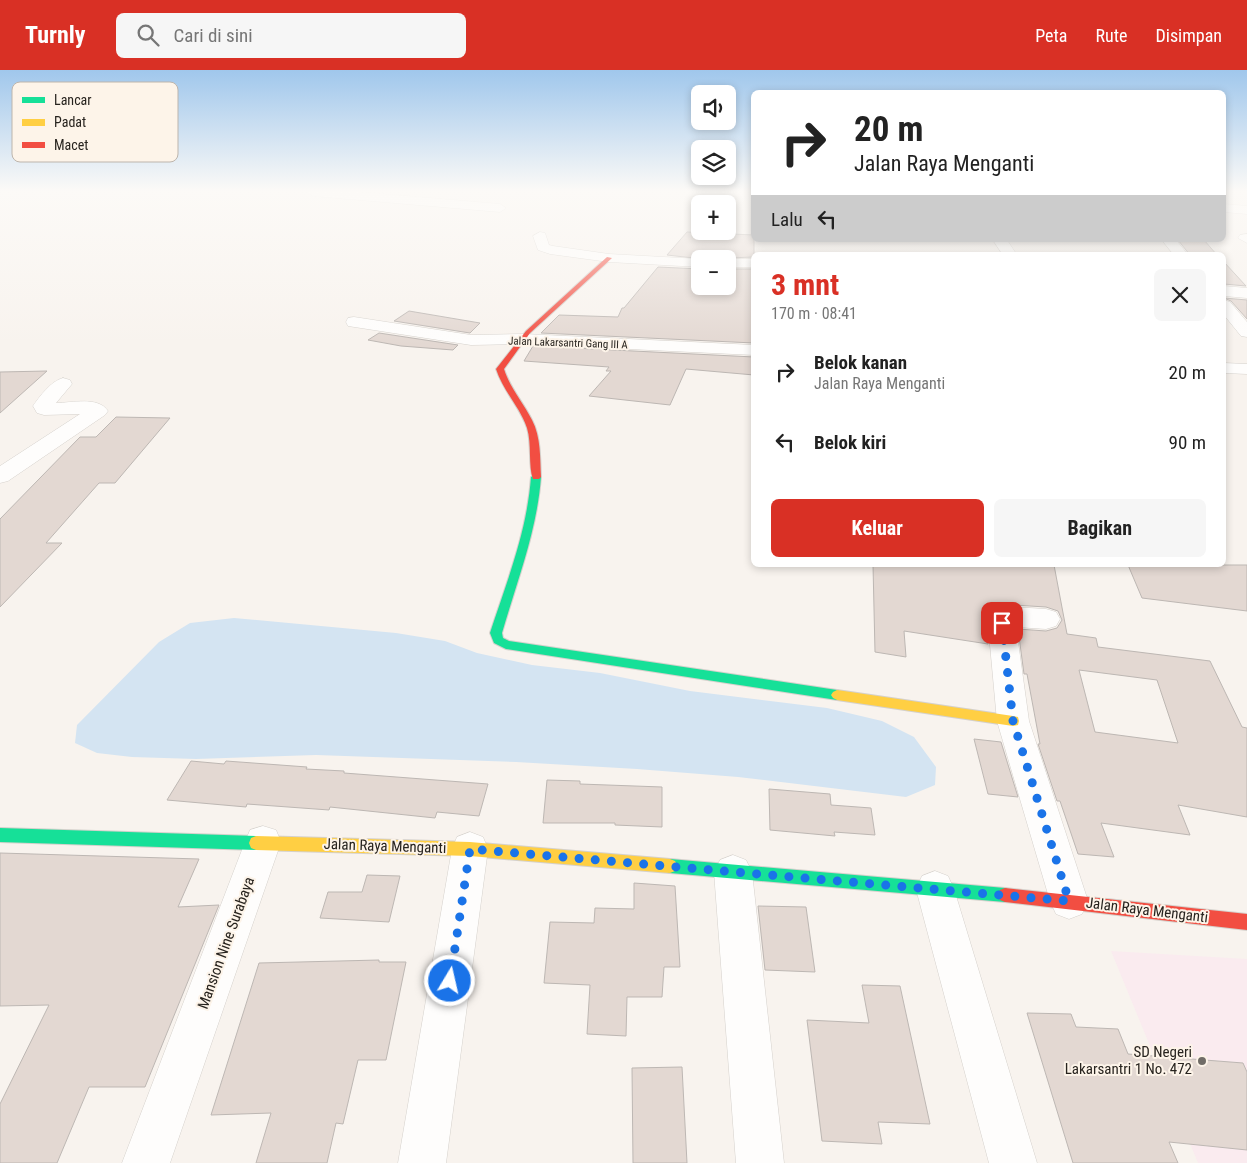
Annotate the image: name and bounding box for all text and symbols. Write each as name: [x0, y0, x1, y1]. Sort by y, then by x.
search box: [116, 13, 466, 58]
text: Turnly: [25, 21, 86, 49]
icon: search: [134, 21, 162, 49]
text: Cari di sini: [174, 24, 253, 47]
text: Peta: [1035, 25, 1067, 46]
text: Rute: [1095, 25, 1127, 46]
text: Disimpan: [1155, 25, 1222, 46]
legend: [12, 82, 178, 162]
map controls: [691, 85, 736, 295]
button: sound: [691, 85, 736, 130]
text: Lancar: [54, 92, 92, 108]
text: 20 m: [854, 109, 923, 150]
icon: right: [771, 110, 836, 175]
text: Padat: [54, 114, 86, 130]
text: Macet: [54, 137, 88, 153]
button: layers: [691, 140, 736, 185]
text: Jalan Raya Menganti: [854, 151, 1034, 176]
button: +: [691, 195, 736, 240]
icon: left: [813, 205, 841, 233]
text: Lalu: [771, 208, 803, 231]
button: −: [691, 250, 736, 295]
text: 3 mnt: [771, 267, 839, 302]
button: close: [1154, 269, 1206, 321]
text: 170 m · 08:41: [771, 304, 857, 323]
street label: Jalan Lakarsantri Gang III A: [508, 334, 629, 352]
text: Belok kanan: [814, 351, 907, 374]
icon: right: [771, 358, 799, 386]
text: 20 m: [1169, 361, 1206, 384]
text: Jalan Raya Menganti: [814, 374, 945, 393]
icon: left: [771, 428, 799, 456]
text: Belok kiri: [814, 431, 886, 454]
text: 90 m: [1169, 431, 1206, 454]
button: Keluar: [771, 499, 984, 557]
button: Bagikan: [994, 499, 1206, 557]
pin: [981, 602, 1023, 644]
icon: arrive: [988, 609, 1016, 637]
street label: Jalan Raya Menganti: [323, 835, 447, 857]
street label: Mansion Nine Surabaya: [194, 875, 258, 1011]
street label: Jalan Raya Menganti: [1085, 894, 1209, 926]
position arrow: [423, 954, 475, 1006]
place label: SD Negeri Lakarsantri 1 No. 472: [1065, 1043, 1192, 1078]
marker: SD Negeri Lakarsantri 1 No. 472: [1196, 1055, 1208, 1067]

